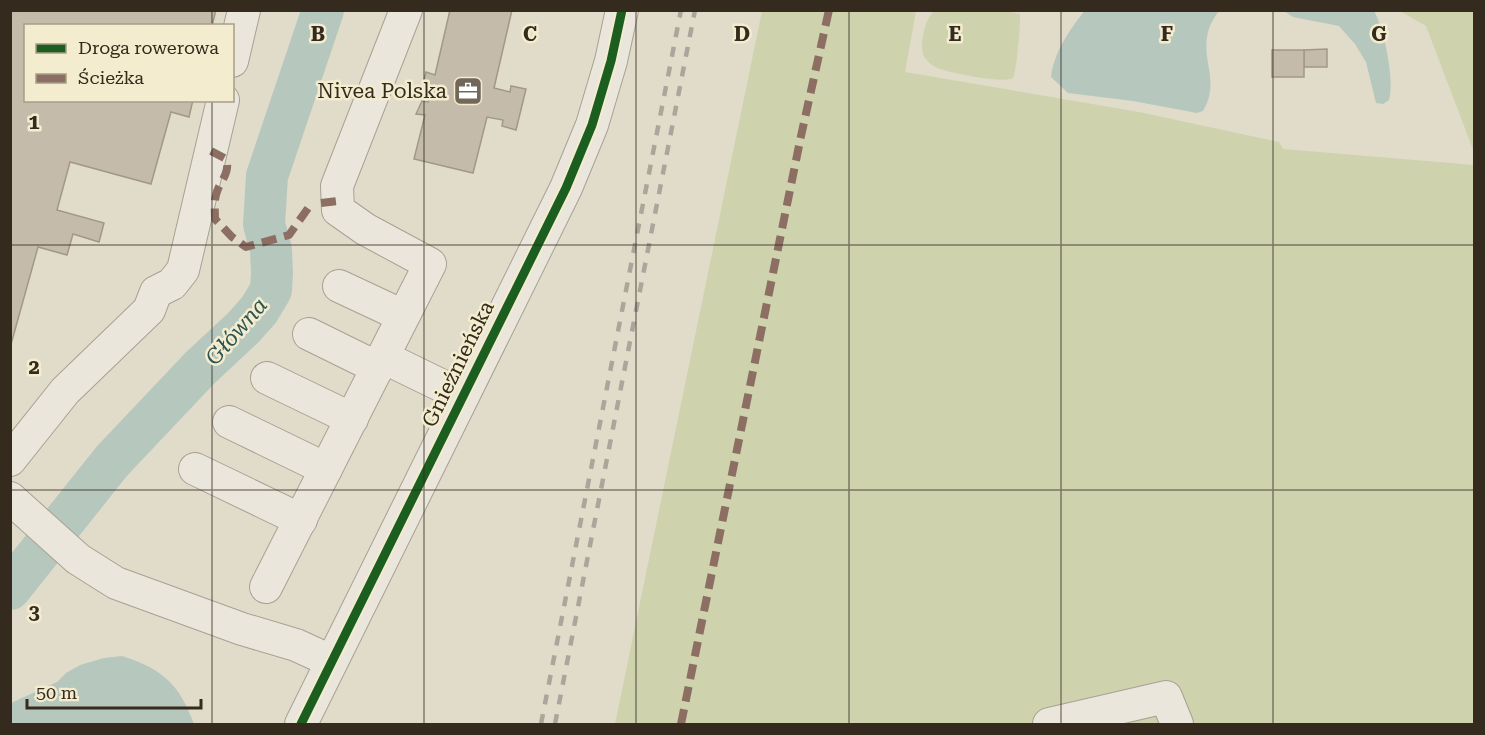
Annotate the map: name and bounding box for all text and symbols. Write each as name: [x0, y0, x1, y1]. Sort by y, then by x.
text: B: [311, 22, 325, 46]
text: C: [523, 22, 537, 46]
text: D: [734, 22, 750, 46]
text: E: [949, 22, 962, 46]
text: F: [1161, 22, 1173, 46]
text: G: [1371, 22, 1387, 46]
legend: [24, 24, 234, 102]
text: Droga rowerowa: [78, 37, 219, 58]
text: Ścieżka: [78, 67, 144, 88]
office icon: Nivea Polska: [452, 75, 484, 107]
place label: Nivea Polska: [317, 79, 448, 103]
text: 1: [28, 110, 40, 134]
water label: Główna: [200, 293, 272, 370]
street label: Gnieźnieńska: [417, 297, 499, 431]
text: 2: [28, 355, 40, 379]
text: 3: [28, 600, 40, 624]
scale bar: [27, 672, 201, 710]
text: 50 m: [36, 682, 77, 703]

